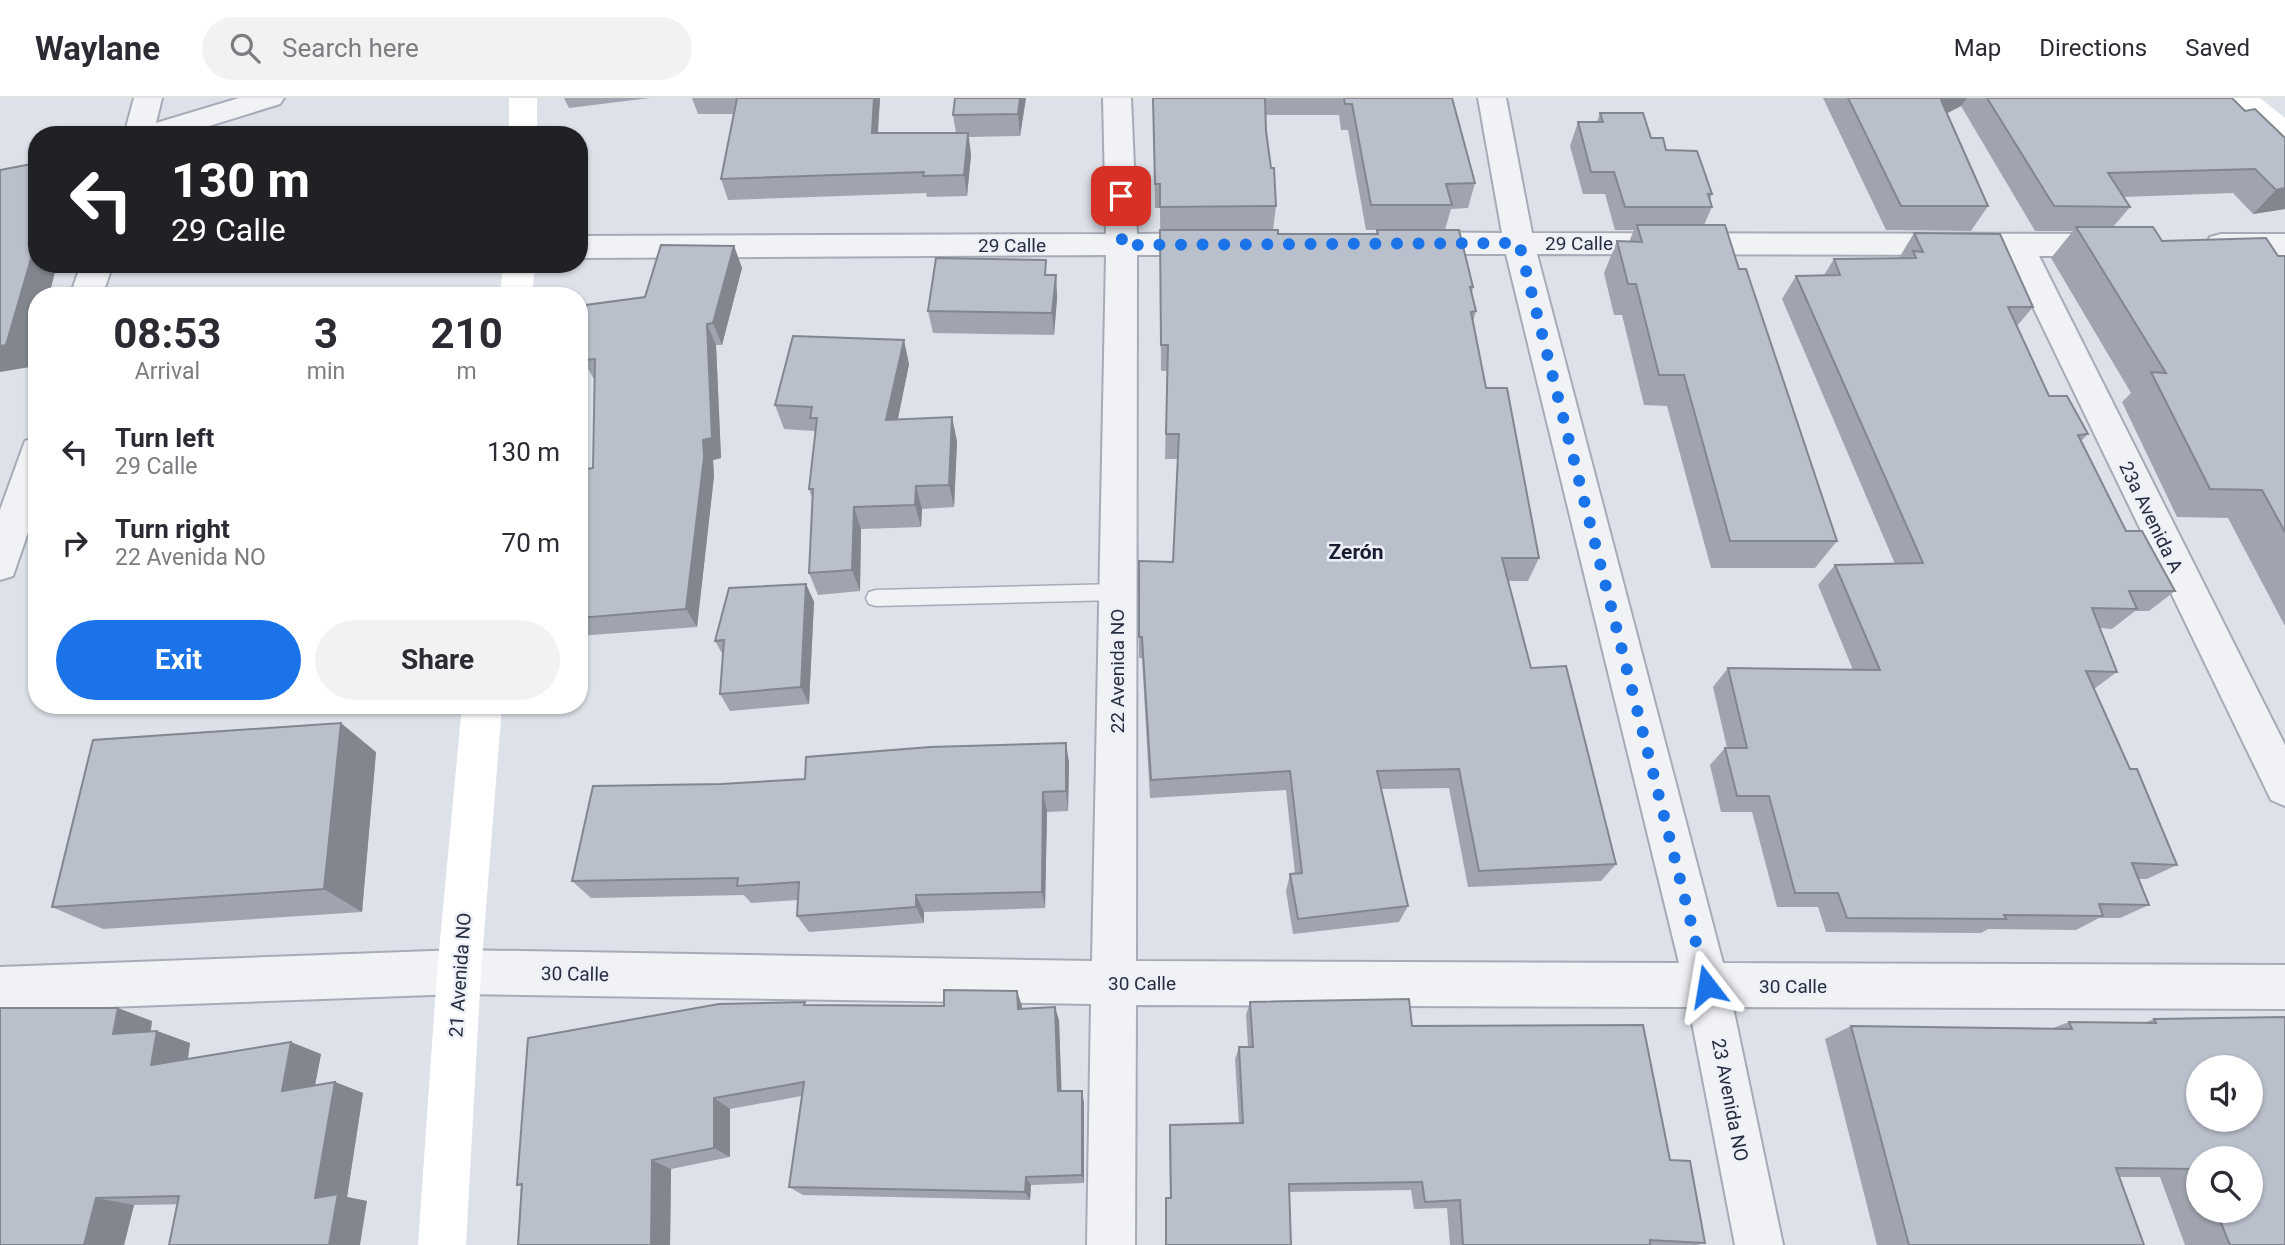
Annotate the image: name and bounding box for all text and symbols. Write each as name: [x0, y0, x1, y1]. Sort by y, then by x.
search box: [202, 17, 692, 80]
text: Waylane: [35, 29, 160, 68]
icon: search: [226, 29, 264, 67]
text: Search here: [282, 33, 419, 63]
text: Map: [1954, 34, 2001, 62]
text: Directions: [2039, 34, 2147, 62]
text: Saved: [2185, 34, 2250, 62]
text: 130 m: [171, 152, 310, 209]
icon: left: [56, 154, 147, 245]
pin: [1091, 166, 1151, 226]
icon: arrive: [1102, 177, 1140, 215]
text: 29 Calle: [171, 211, 286, 249]
street label: 29 Calle: [1545, 232, 1613, 255]
street label: 29 Calle: [978, 234, 1046, 257]
text: 08:53: [113, 309, 221, 358]
text: 3: [314, 309, 338, 358]
text: 210: [430, 309, 503, 358]
text: Arrival: [135, 358, 200, 385]
text: min: [307, 358, 345, 385]
text: m: [457, 358, 477, 385]
text: Turn left: [115, 423, 214, 453]
icon: left: [56, 433, 94, 471]
text: 130 m: [487, 437, 560, 467]
text: 29 Calle: [115, 453, 197, 480]
street label: 23a Avenida A: [2114, 458, 2188, 577]
text: Turn right: [115, 514, 230, 544]
icon: right: [56, 524, 94, 562]
text: 70 m: [502, 528, 560, 558]
district label: Zerón: [1329, 540, 1383, 564]
text: 22 Avenida NO: [115, 544, 266, 571]
street label: 22 Avenida NO: [1106, 609, 1129, 733]
button: Exit: [56, 620, 301, 700]
button: Share: [315, 620, 560, 700]
street label: 21 Avenida NO: [444, 912, 476, 1038]
position arrow: [1670, 949, 1744, 1023]
street label: 30 Calle: [541, 962, 609, 986]
street label: 30 Calle: [1108, 972, 1176, 995]
street label: 30 Calle: [1759, 975, 1827, 998]
street label: 23 Avenida NO: [1707, 1037, 1753, 1163]
map controls: [2186, 1055, 2263, 1223]
button: sound: [2186, 1055, 2263, 1132]
button: search: [2186, 1146, 2263, 1223]

